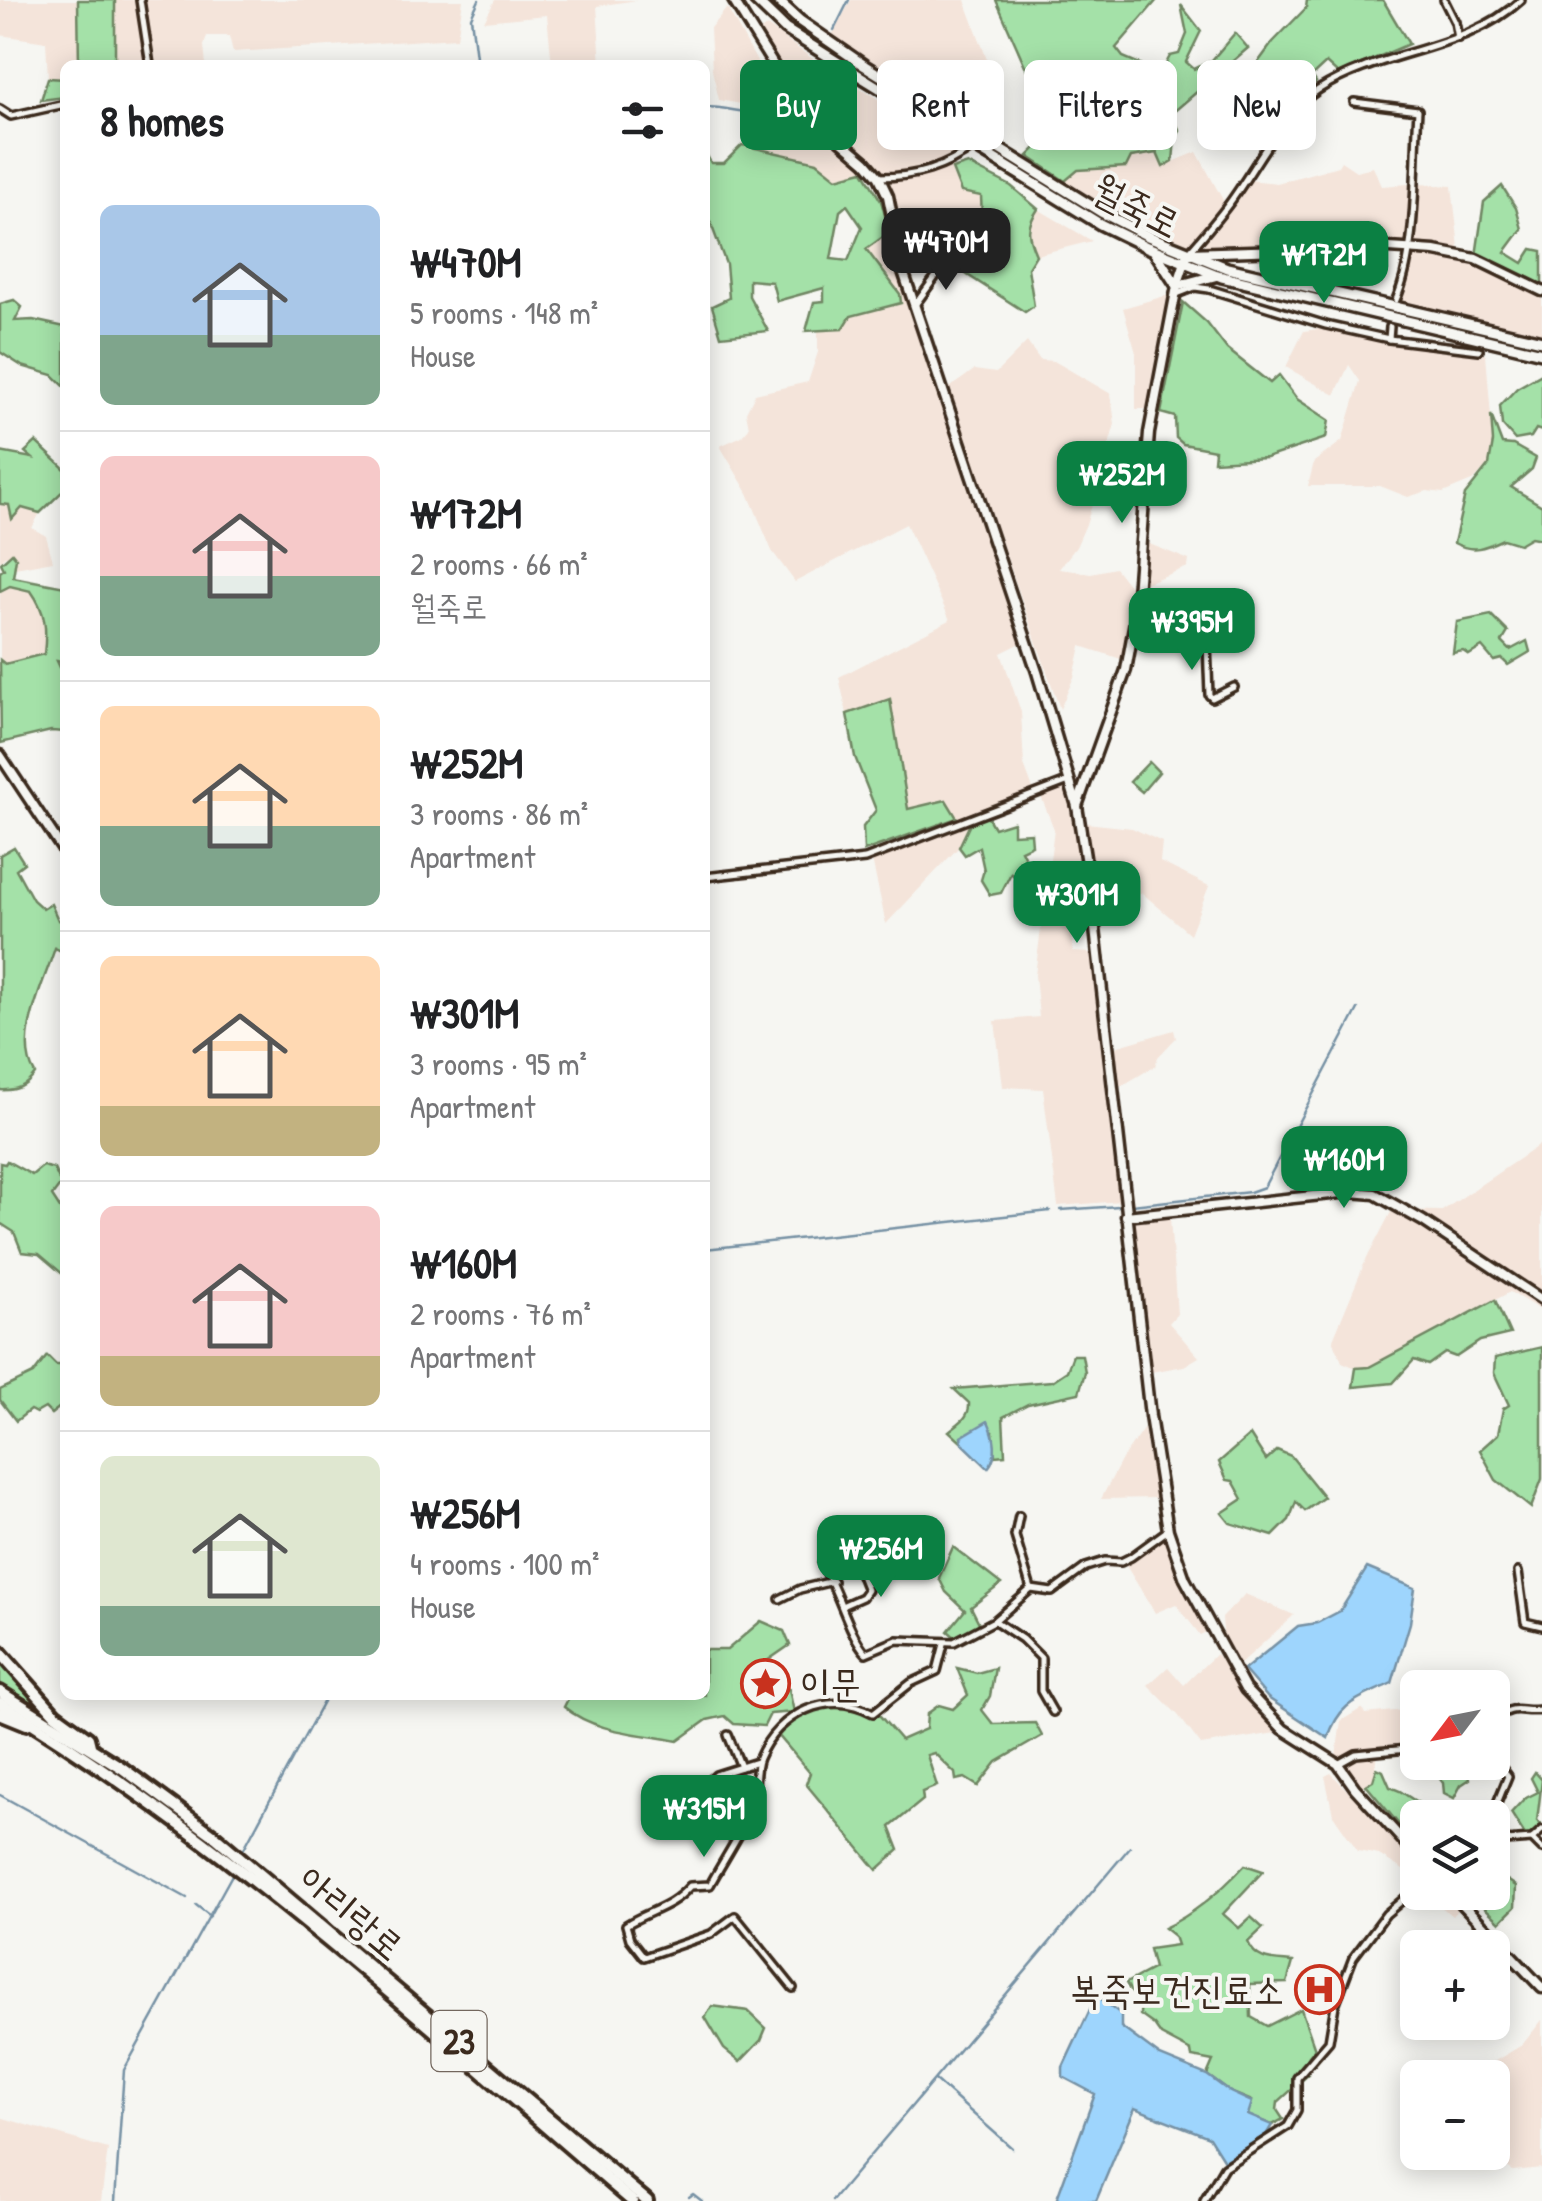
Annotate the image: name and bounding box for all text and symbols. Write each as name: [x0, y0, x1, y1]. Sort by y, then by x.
chip: Buy: [740, 60, 857, 150]
chip: Rent: [877, 60, 1004, 150]
chip: Filters: [1024, 60, 1177, 150]
chip: New: [1197, 60, 1316, 150]
text: 8 homes: [100, 92, 224, 149]
icon: filters: [615, 93, 670, 148]
street label: 월죽로: [1084, 161, 1190, 249]
pin: ₩470M: [876, 208, 1016, 293]
text: ₩470M: [903, 219, 989, 262]
pin: ₩172M: [1254, 221, 1394, 306]
text: ₩172M: [1281, 232, 1367, 275]
text: ₩470M: [410, 233, 522, 290]
icon: home: [180, 245, 300, 365]
text: 5 rooms · 148 m²: [410, 291, 598, 334]
text: House: [410, 334, 476, 377]
pin: ₩252M: [1052, 441, 1192, 526]
text: ₩252M: [1079, 452, 1165, 495]
text: ₩172M: [410, 484, 522, 541]
icon: home: [180, 496, 300, 616]
text: 2 rooms · 66 m²: [410, 542, 588, 585]
text: 월죽로: [410, 585, 487, 628]
pin: ₩395M: [1122, 588, 1262, 673]
text: ₩395M: [1151, 599, 1233, 642]
text: ₩252M: [410, 734, 523, 791]
icon: home: [180, 746, 300, 866]
text: 3 rooms · 86 m²: [410, 792, 588, 835]
text: Apartment: [410, 835, 535, 878]
pin: ₩301M: [1007, 861, 1147, 946]
text: ₩301M: [1035, 872, 1119, 915]
text: ₩301M: [410, 984, 519, 1041]
icon: home: [180, 996, 300, 1116]
text: 3 rooms · 95 m²: [410, 1042, 587, 1085]
text: Apartment: [410, 1085, 535, 1128]
pin: ₩160M: [1274, 1126, 1414, 1211]
text: ₩160M: [1303, 1137, 1385, 1180]
text: ₩160M: [410, 1234, 517, 1291]
icon: home: [180, 1246, 300, 1366]
text: 2 rooms · 76 m²: [410, 1292, 591, 1335]
text: Apartment: [410, 1335, 535, 1378]
text: ₩256M: [410, 1484, 520, 1541]
icon: home: [180, 1496, 300, 1616]
pin: ₩256M: [811, 1515, 951, 1600]
text: ₩256M: [839, 1526, 923, 1569]
text: 4 rooms · 100 m²: [410, 1542, 599, 1585]
text: House: [410, 1585, 476, 1628]
place icon: 이문: [739, 1657, 791, 1709]
place label: 이문: [800, 1657, 861, 1709]
north arrow: [1400, 1670, 1510, 1780]
map controls: [1400, 1670, 1510, 2170]
pin: ₩315M: [634, 1775, 774, 1860]
text: ₩315M: [663, 1786, 745, 1829]
button: layers: [1400, 1800, 1510, 1910]
street label: 아리랑로: [288, 1853, 416, 1971]
button: +: [1400, 1930, 1510, 2040]
place label: 복죽보건진료소: [1070, 1963, 1284, 2015]
hospital icon: 복죽보건진료소: [1293, 1963, 1345, 2015]
road number: 23: [432, 2011, 486, 2071]
button: −: [1400, 2060, 1510, 2170]

